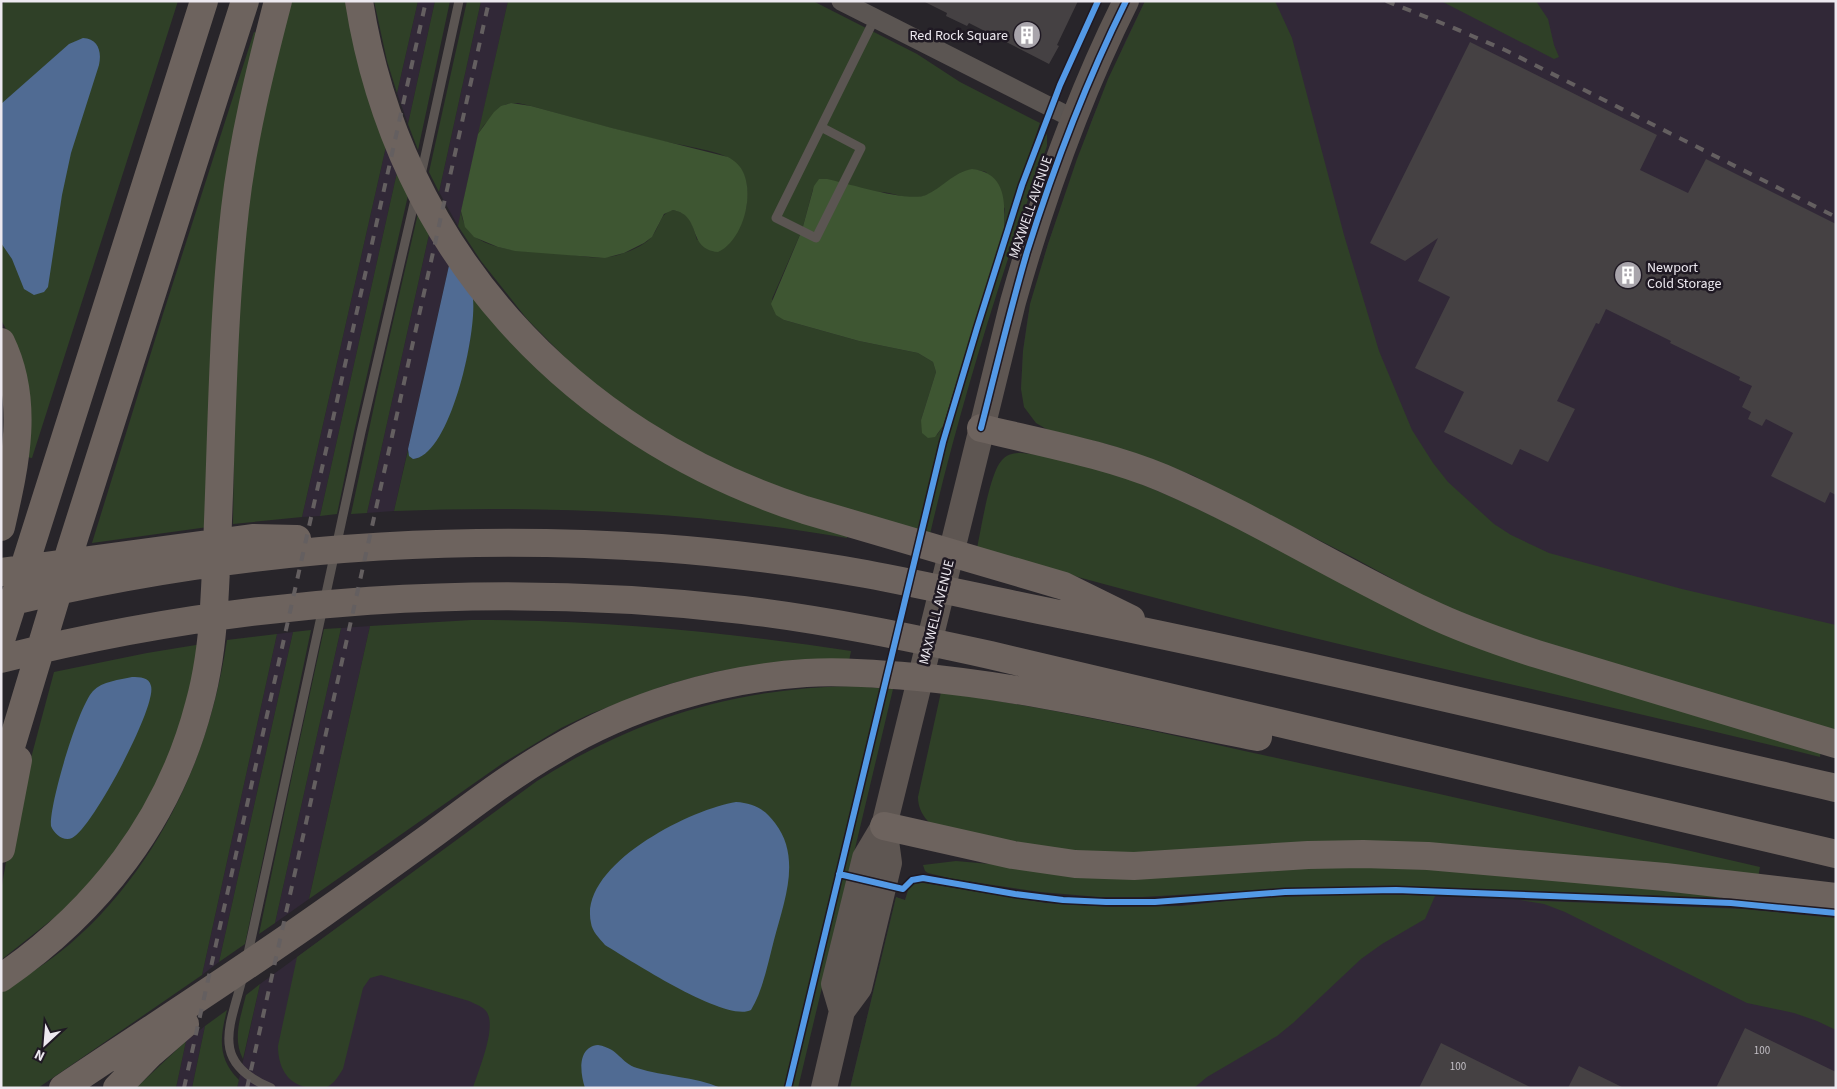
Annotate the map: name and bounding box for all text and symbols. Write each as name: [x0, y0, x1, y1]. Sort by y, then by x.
building icon: Red Rock Square: [1012, 20, 1042, 50]
place label: Red Rock Square: [910, 26, 1008, 46]
street label: MAXWELL AVENUE: [1004, 153, 1058, 261]
place label: Newport Cold Storage: [1647, 258, 1721, 294]
building icon: Newport Cold Storage: [1613, 260, 1643, 290]
street label: MAXWELL AVENUE: [914, 558, 960, 667]
north arrow: [20, 1019, 70, 1069]
house number: 100: [1754, 1043, 1770, 1058]
text: N: [31, 1044, 48, 1066]
house number: 100: [1450, 1059, 1466, 1074]

